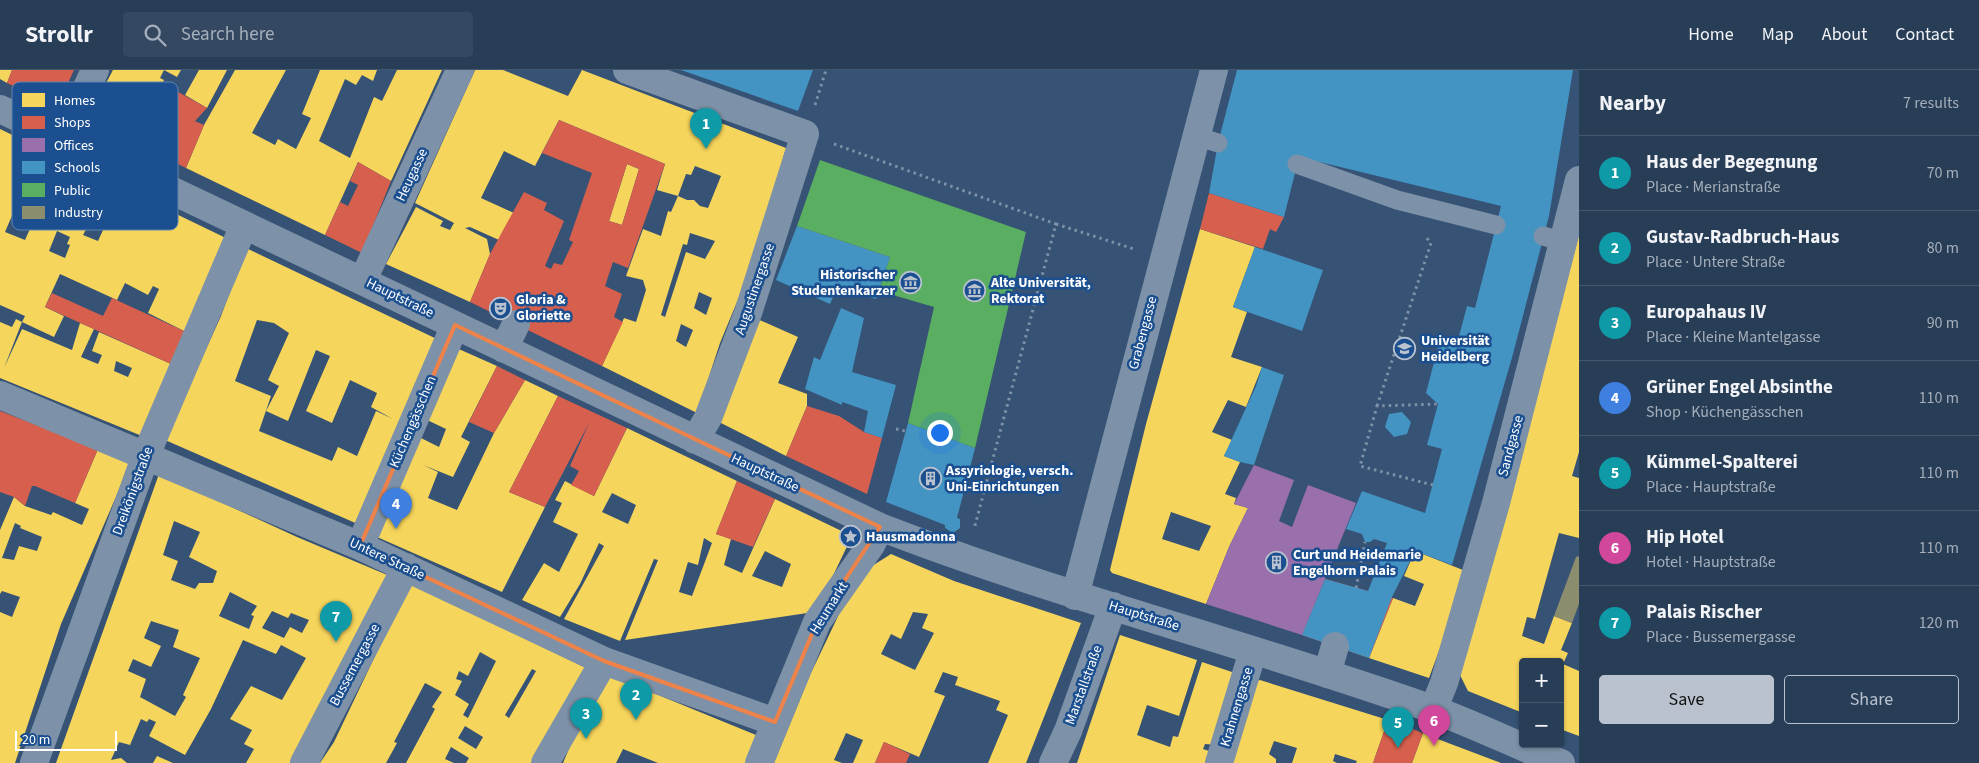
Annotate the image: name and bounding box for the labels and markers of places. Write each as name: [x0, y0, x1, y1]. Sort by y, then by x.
pin: 1: [690, 108, 722, 149]
place label: Historischer Studentenkarzer: [791, 265, 895, 301]
museum icon: Historischer Studentenkarzer: [899, 271, 923, 295]
place label: Alte Universität, Rektorat: [990, 273, 1091, 309]
museum icon: Alte Universität, Rektorat: [963, 279, 987, 303]
place label: Gloria & Gloriette: [516, 290, 571, 326]
theatre icon: Gloria & Gloriette: [488, 296, 512, 320]
place label: Universität Heidelberg: [1421, 331, 1490, 367]
school or university icon: Universität Heidelberg: [1393, 337, 1417, 361]
place label: Assyriologie, versch. Uni-Einrichtungen: [945, 461, 1073, 497]
building icon: Assyriologie, versch. Uni-Einrichtungen: [918, 467, 942, 491]
pin: 4: [380, 488, 412, 529]
place icon: Hausmadonna: [838, 525, 862, 549]
place label: Hausmadonna: [866, 527, 956, 547]
place label: Curt und Heidemarie Engelhorn Palais: [1293, 545, 1421, 581]
building icon: Curt und Heidemarie Engelhorn Palais: [1265, 551, 1289, 575]
pin: 7: [320, 601, 352, 642]
pin: 2: [620, 679, 652, 720]
pin: 3: [570, 698, 602, 739]
pin: 6: [1418, 705, 1450, 746]
pin: 5: [1382, 707, 1414, 748]

